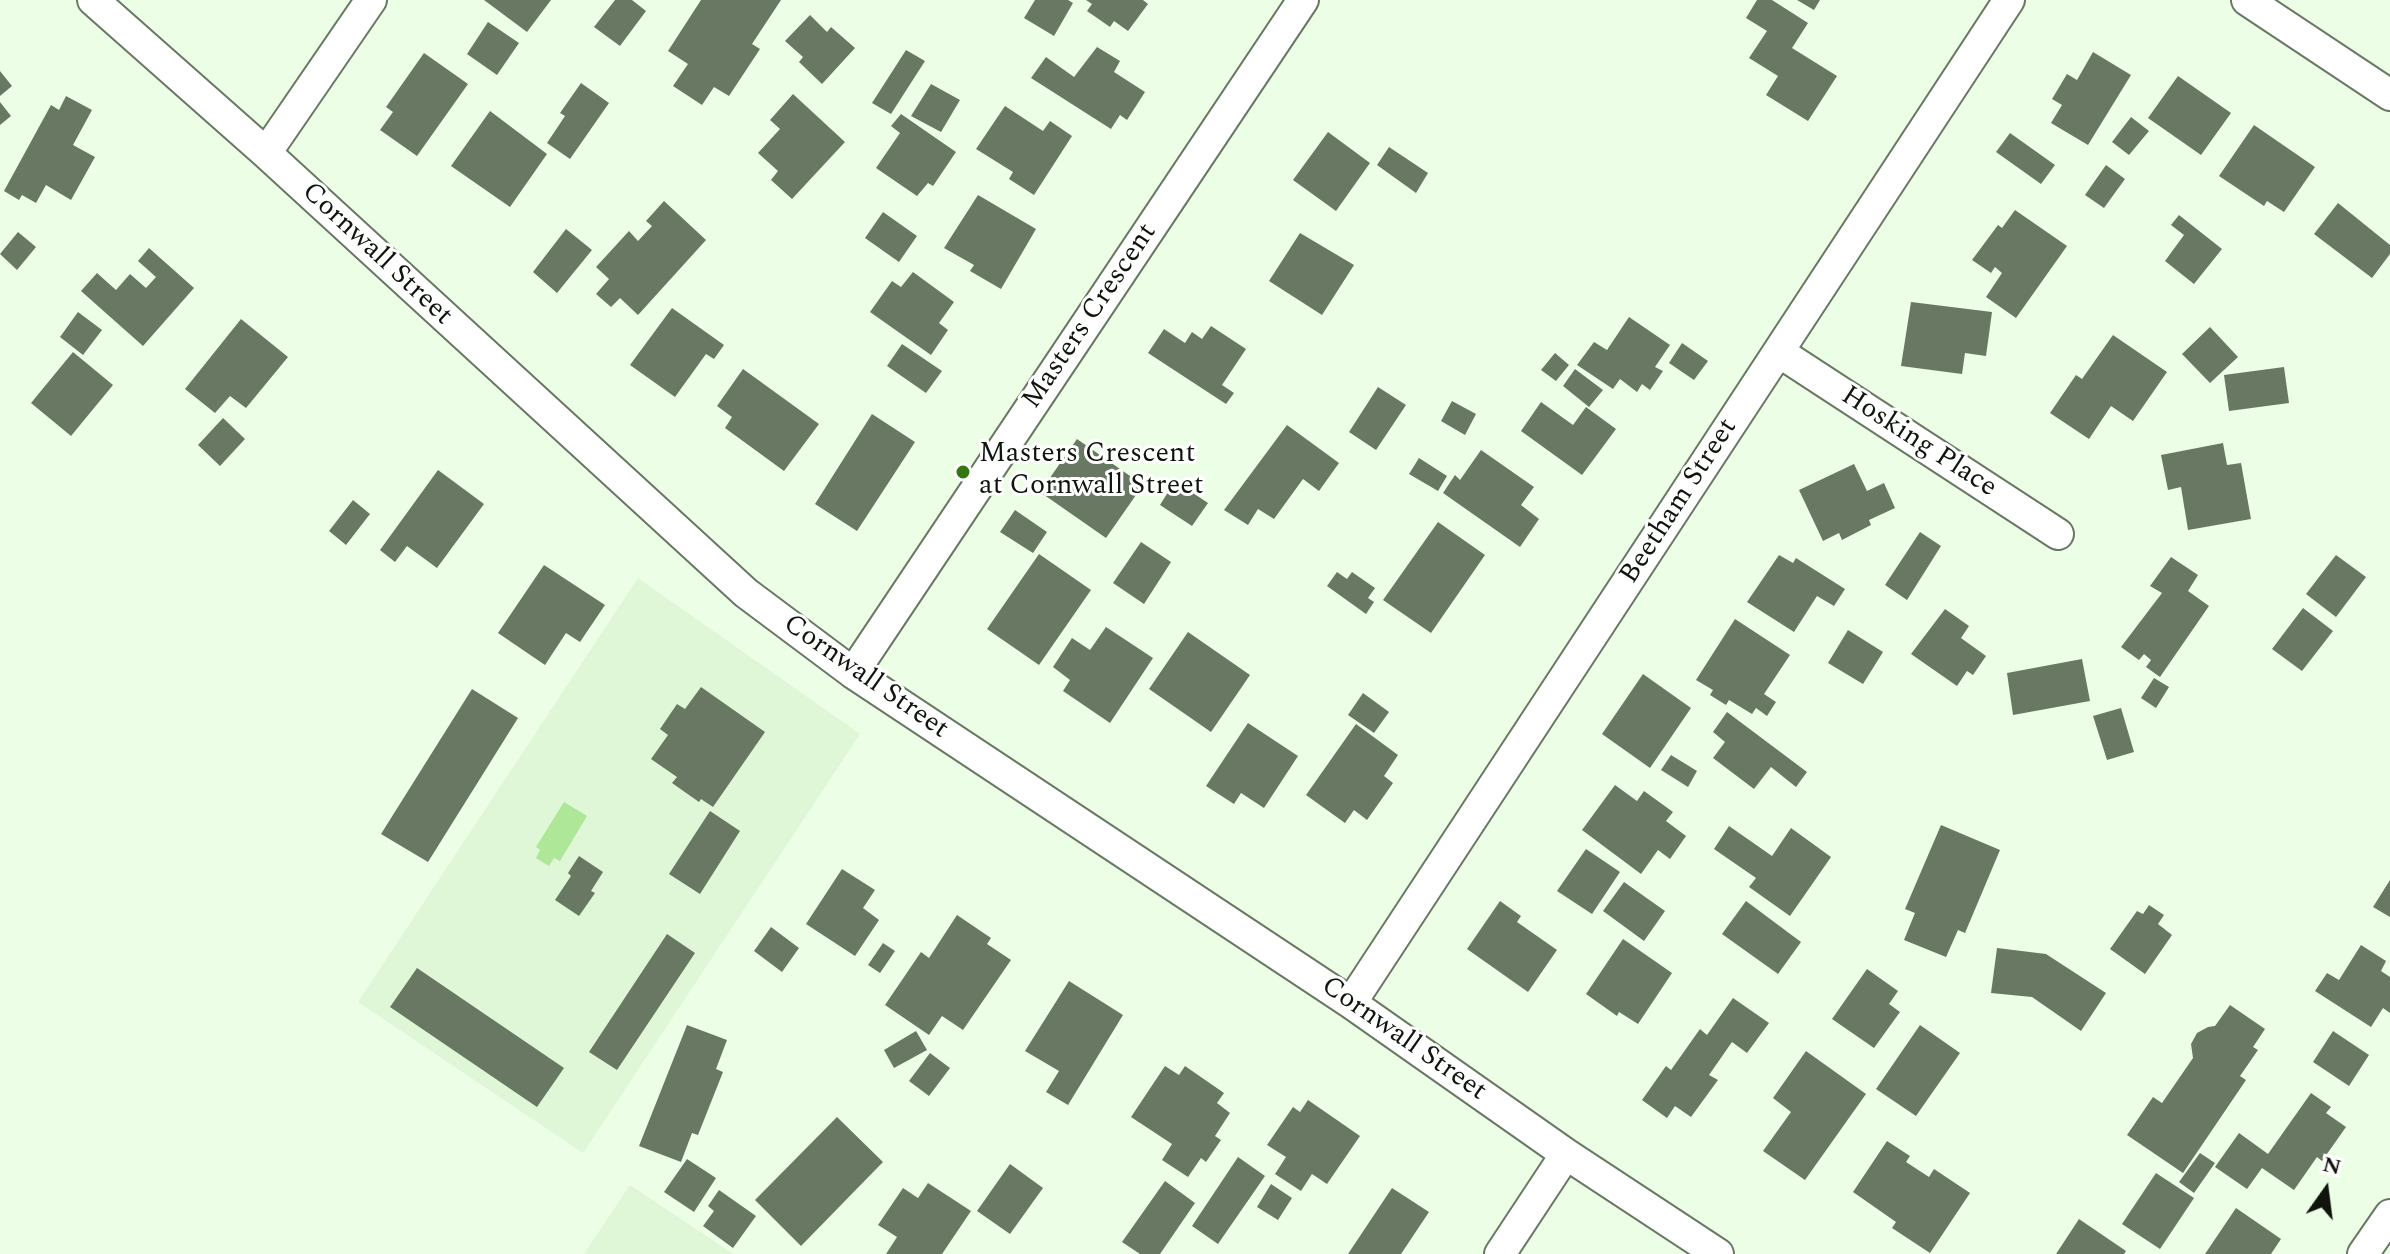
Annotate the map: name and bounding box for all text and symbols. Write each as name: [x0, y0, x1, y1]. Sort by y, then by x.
street label: Cornwall Street: [294, 177, 458, 333]
street label: Masters Crescent: [1017, 218, 1165, 416]
street label: Hosking Place: [1834, 380, 2002, 506]
street label: Beetham Street: [1614, 413, 1746, 591]
place label: Masters Crescent at Cornwall Street: [979, 439, 1204, 505]
marker: Masters Crescent at Cornwall Street: [954, 463, 972, 481]
street label: Cornwall Street: [776, 609, 954, 747]
street label: Cornwall Street: [1314, 971, 1492, 1109]
text: N: [2319, 1148, 2345, 1184]
north arrow: [2286, 1150, 2366, 1230]

